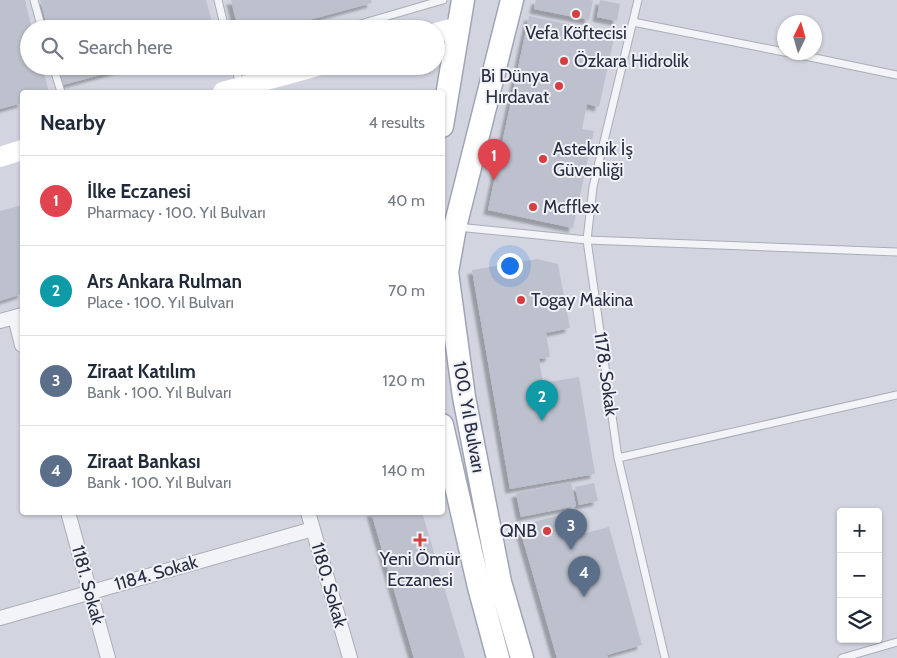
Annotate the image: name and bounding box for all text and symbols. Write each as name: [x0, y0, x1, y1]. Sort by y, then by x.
marker: Vefa Köftecisi: [570, 8, 582, 20]
north arrow: [777, 15, 822, 60]
search box: [20, 20, 445, 75]
place label: Vefa Köftecisi: [525, 22, 627, 44]
icon: search: [38, 34, 66, 62]
text: Search here: [78, 36, 172, 59]
place label: Özkara Hidrolik: [574, 50, 690, 72]
marker: Özkara Hidrolik: [558, 55, 570, 67]
place label: Bi Dünya Hırdavat: [481, 65, 549, 108]
marker: Bi Dünya Hırdavat: [553, 80, 565, 92]
text: Nearby: [40, 110, 106, 135]
text: 4 results: [368, 113, 425, 132]
place label: Asteknik İş Güvenliği: [553, 138, 633, 181]
pin: 1: [478, 139, 510, 180]
marker: Asteknik İş Güvenliği: [537, 153, 549, 165]
text: İlke Eczanesi: [87, 180, 191, 203]
text: 1: [53, 191, 59, 210]
text: 40 m: [387, 191, 425, 210]
place label: Mcfflex: [543, 196, 600, 218]
marker: Mcfflex: [527, 201, 539, 213]
text: Pharmacy · 100. Yıl Bulvarı: [87, 203, 266, 222]
your location: [497, 253, 523, 279]
text: Ars Ankara Rulman: [87, 270, 242, 293]
text: 2: [52, 281, 60, 300]
text: 70 m: [388, 281, 425, 300]
place label: Togay Makina: [531, 289, 634, 311]
text: Place · 100. Yıl Bulvarı: [87, 293, 234, 312]
marker: Togay Makina: [515, 294, 527, 306]
street label: 1178. Sokak: [589, 331, 623, 418]
text: Ziraat Katılım: [87, 360, 196, 383]
street label: 100. Yıl Bulvarı: [448, 360, 490, 474]
text: 3: [52, 371, 60, 390]
text: 120 m: [383, 371, 425, 390]
pin: 2: [526, 380, 558, 421]
text: Bank · 100. Yıl Bulvarı: [87, 383, 231, 402]
text: Ziraat Bankası: [87, 450, 201, 473]
text: 4: [51, 461, 61, 480]
text: 140 m: [382, 461, 425, 480]
text: Bank · 100. Yıl Bulvarı: [87, 473, 231, 492]
map controls: [837, 508, 882, 643]
button: +: [837, 508, 882, 553]
pin: 3: [555, 509, 587, 550]
place label: QNB: [500, 520, 537, 542]
marker: QNB: [541, 525, 553, 537]
marker: Yeni Ömür Eczanesi: [414, 534, 426, 546]
street label: 1180. Sokak: [306, 540, 352, 631]
street label: 1181. Sokak: [67, 543, 109, 628]
place label: Yeni Ömür Eczanesi: [379, 548, 461, 591]
street label: 1184. Sokak: [112, 550, 201, 595]
button: −: [837, 553, 882, 598]
pin: 4: [568, 556, 600, 597]
button: layers: [837, 598, 882, 643]

